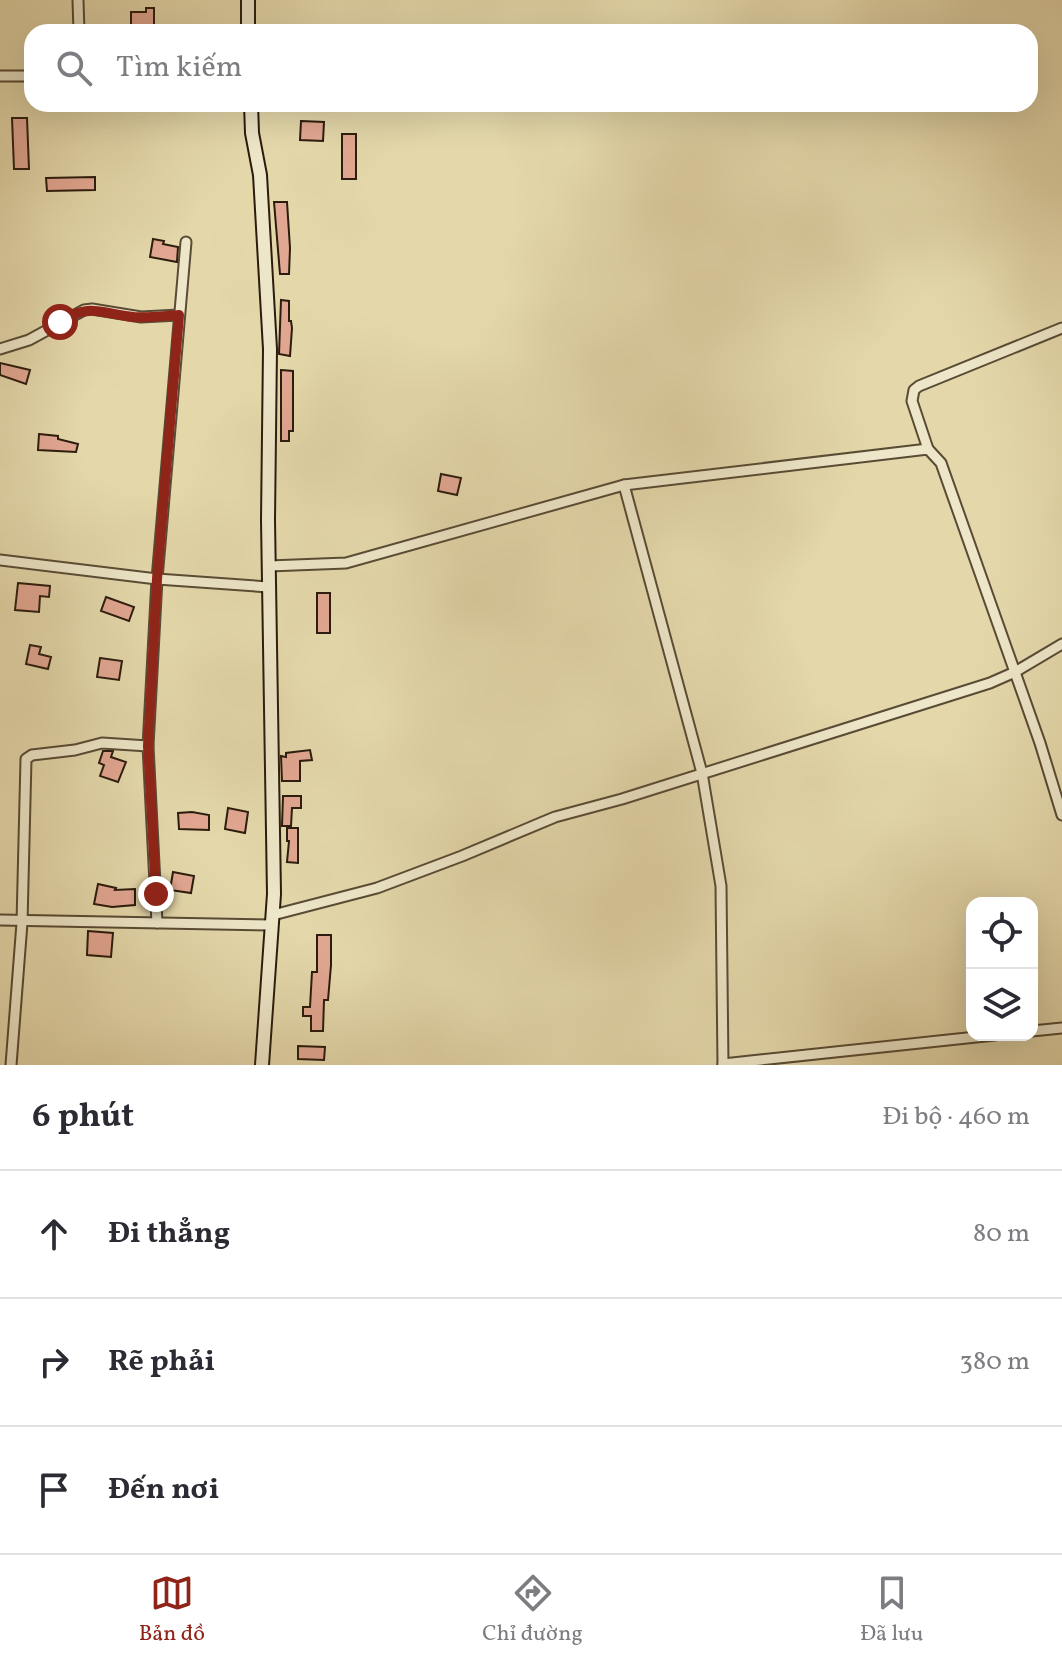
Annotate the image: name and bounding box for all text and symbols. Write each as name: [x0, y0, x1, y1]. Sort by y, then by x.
search box: [24, 24, 1038, 112]
icon: search: [52, 46, 96, 90]
text: Tìm kiếm: [116, 47, 242, 89]
route start: [42, 304, 78, 340]
route end: [138, 876, 174, 912]
map controls: [966, 897, 1038, 1041]
button: locate: [966, 897, 1038, 969]
button: layers: [966, 969, 1038, 1041]
text: 6 phút: [32, 1094, 134, 1141]
text: Đi bộ · 460 m: [882, 1099, 1030, 1135]
icon: ahead: [32, 1212, 76, 1256]
text: Đi thẳng: [108, 1213, 230, 1255]
text: 80 m: [973, 1216, 1030, 1252]
icon: right: [32, 1340, 76, 1384]
text: Rẽ phải: [108, 1341, 215, 1383]
text: 380 m: [960, 1344, 1030, 1380]
icon: arrive: [32, 1468, 76, 1512]
text: Đến nơi: [108, 1469, 219, 1511]
tab: Bản đồ: [139, 1571, 205, 1650]
tab: Chỉ đường: [482, 1571, 583, 1650]
tab: Đã lưu: [860, 1571, 923, 1650]

